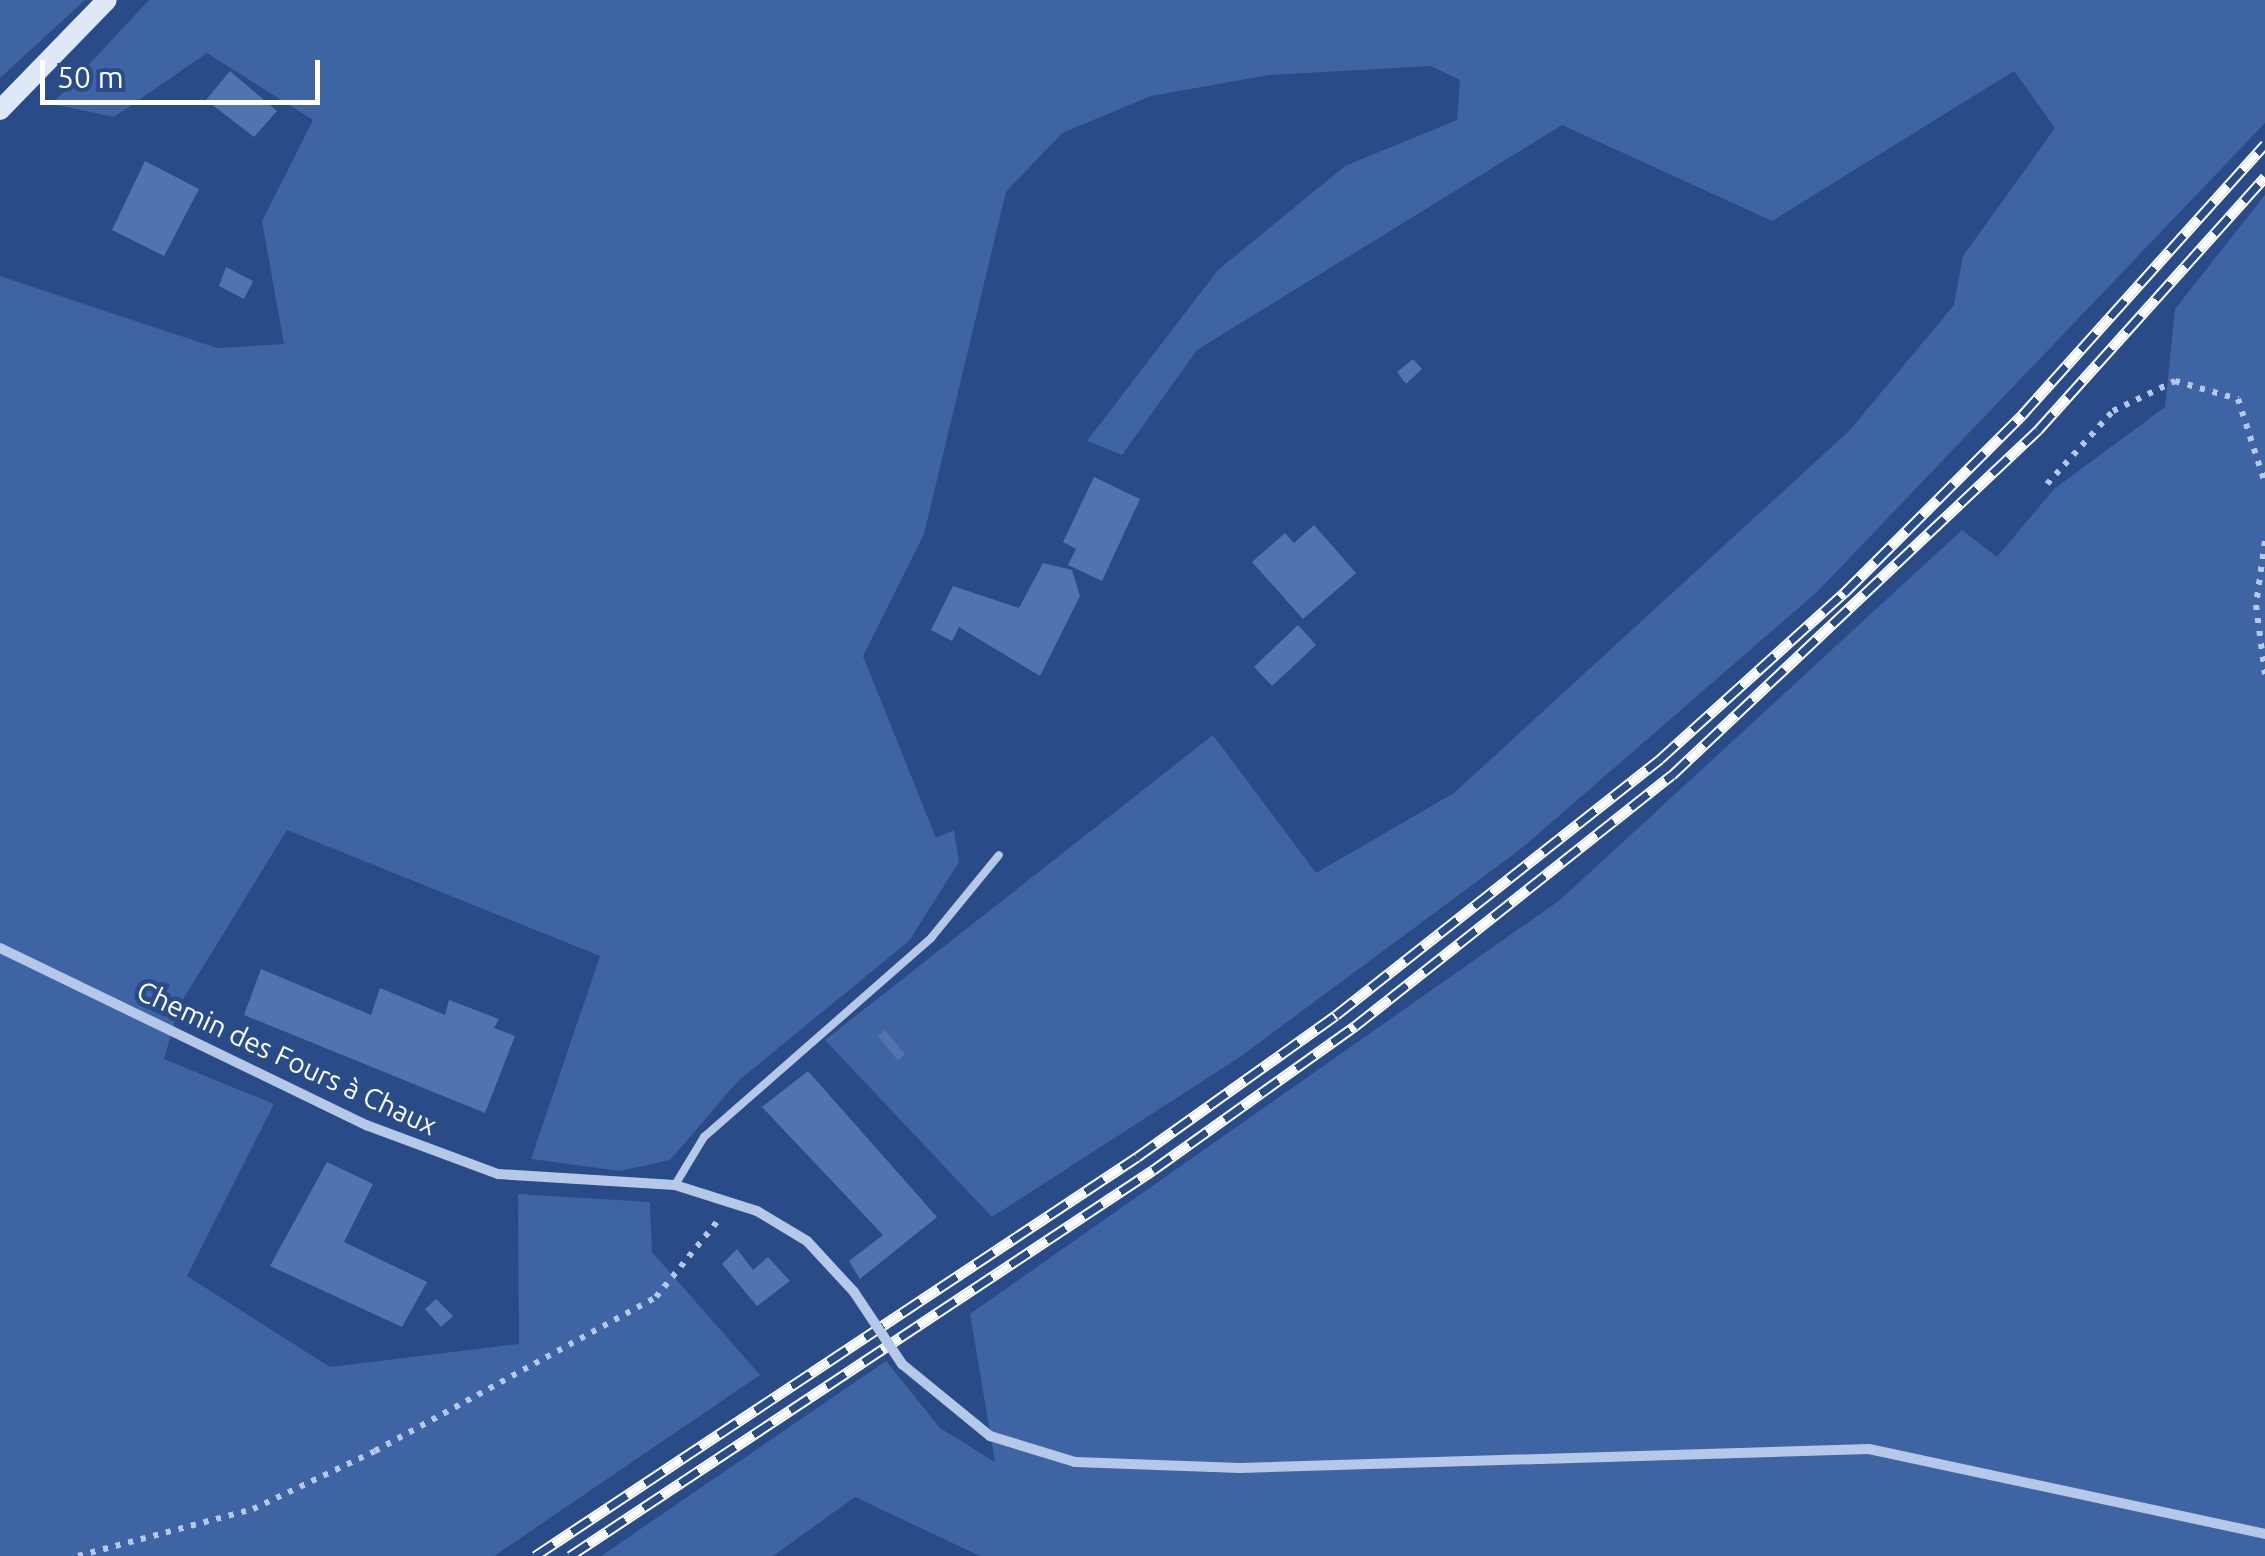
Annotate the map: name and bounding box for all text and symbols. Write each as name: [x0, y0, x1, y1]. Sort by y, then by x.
scale bar: [45, 40, 325, 102]
text: 50 m: [57, 60, 124, 94]
street label: Chemin des Fours à Chaux: [132, 974, 442, 1142]

